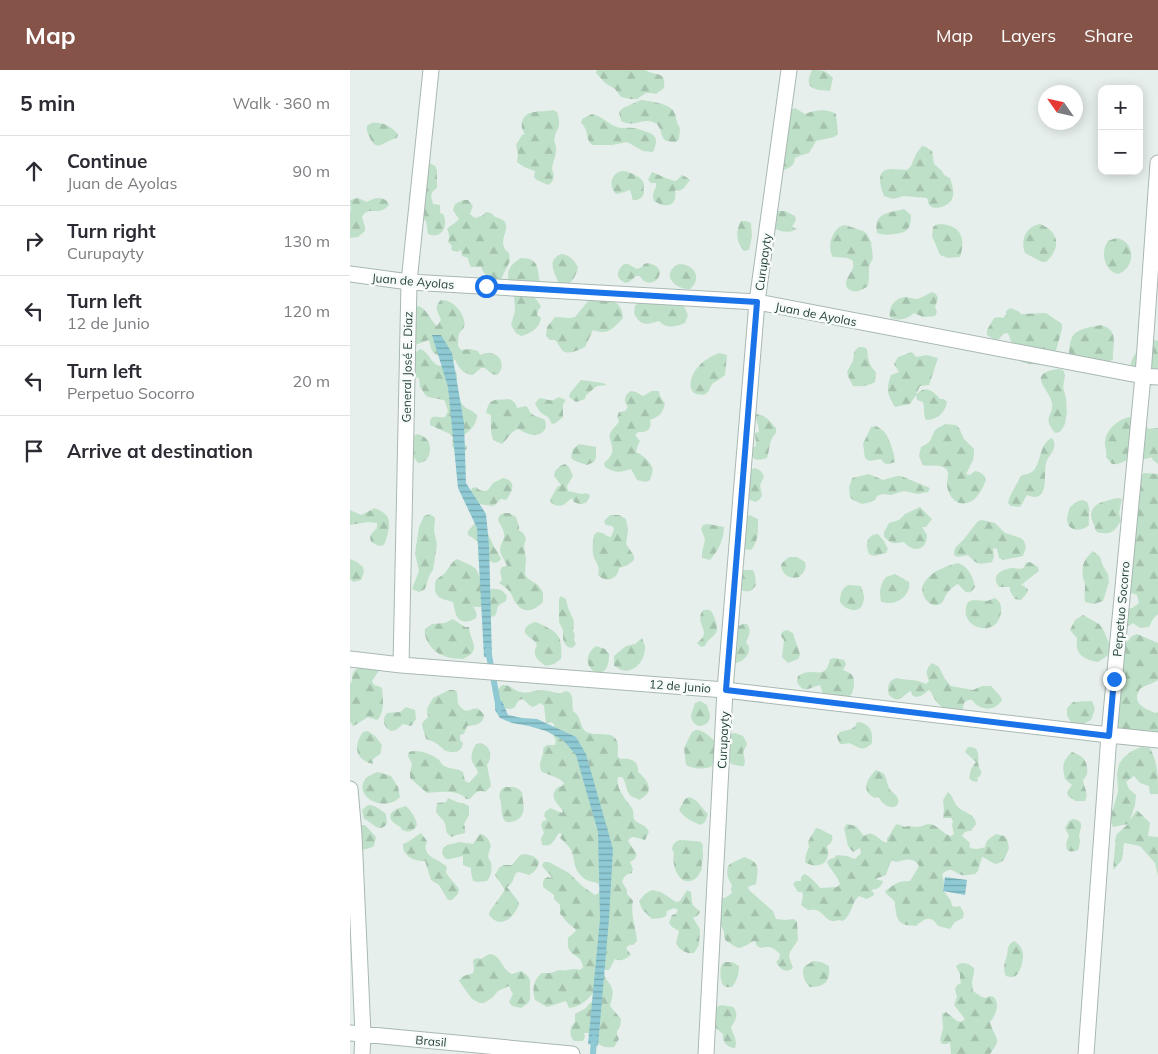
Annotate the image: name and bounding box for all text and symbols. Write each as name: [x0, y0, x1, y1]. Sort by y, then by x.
text: Map: [25, 20, 76, 50]
text: Map: [936, 24, 973, 47]
text: Layers: [1001, 24, 1056, 47]
text: Share: [1084, 24, 1133, 47]
north arrow: [1038, 85, 1083, 130]
map controls: [1098, 85, 1143, 175]
button: +: [1098, 85, 1143, 130]
text: 5 min: [20, 90, 75, 116]
text: Walk · 360 m: [232, 93, 330, 113]
button: −: [1098, 130, 1143, 175]
text: Continue: [67, 149, 147, 173]
icon: ahead: [20, 157, 48, 185]
text: 90 m: [293, 161, 330, 181]
text: Juan de Ayolas: [67, 173, 177, 193]
text: Turn right: [67, 219, 156, 243]
icon: right: [20, 227, 48, 255]
text: 130 m: [283, 231, 330, 251]
street label: Curupayty: [752, 232, 775, 292]
text: Curupayty: [67, 243, 144, 263]
street label: Juan de Ayolas: [371, 270, 455, 292]
route start: [475, 275, 498, 298]
text: Turn left: [67, 289, 142, 313]
icon: left: [20, 297, 48, 325]
street label: Juan de Ayolas: [774, 299, 858, 329]
text: 120 m: [283, 301, 330, 321]
street label: General José E. Diaz: [399, 311, 415, 423]
text: 12 de Junio: [67, 313, 150, 333]
text: Turn left: [67, 359, 142, 383]
icon: left: [20, 367, 48, 395]
text: 20 m: [293, 371, 330, 391]
text: Perpetuo Socorro: [67, 383, 195, 403]
icon: arrive: [20, 437, 48, 465]
text: Arrive at destination: [67, 439, 253, 463]
street label: Perpetuo Socorro: [1109, 561, 1133, 657]
route end: [1103, 668, 1126, 691]
street label: 12 de Junio: [649, 676, 712, 696]
street label: Curupayty: [714, 710, 732, 769]
street label: Brasil: [415, 1032, 447, 1050]

